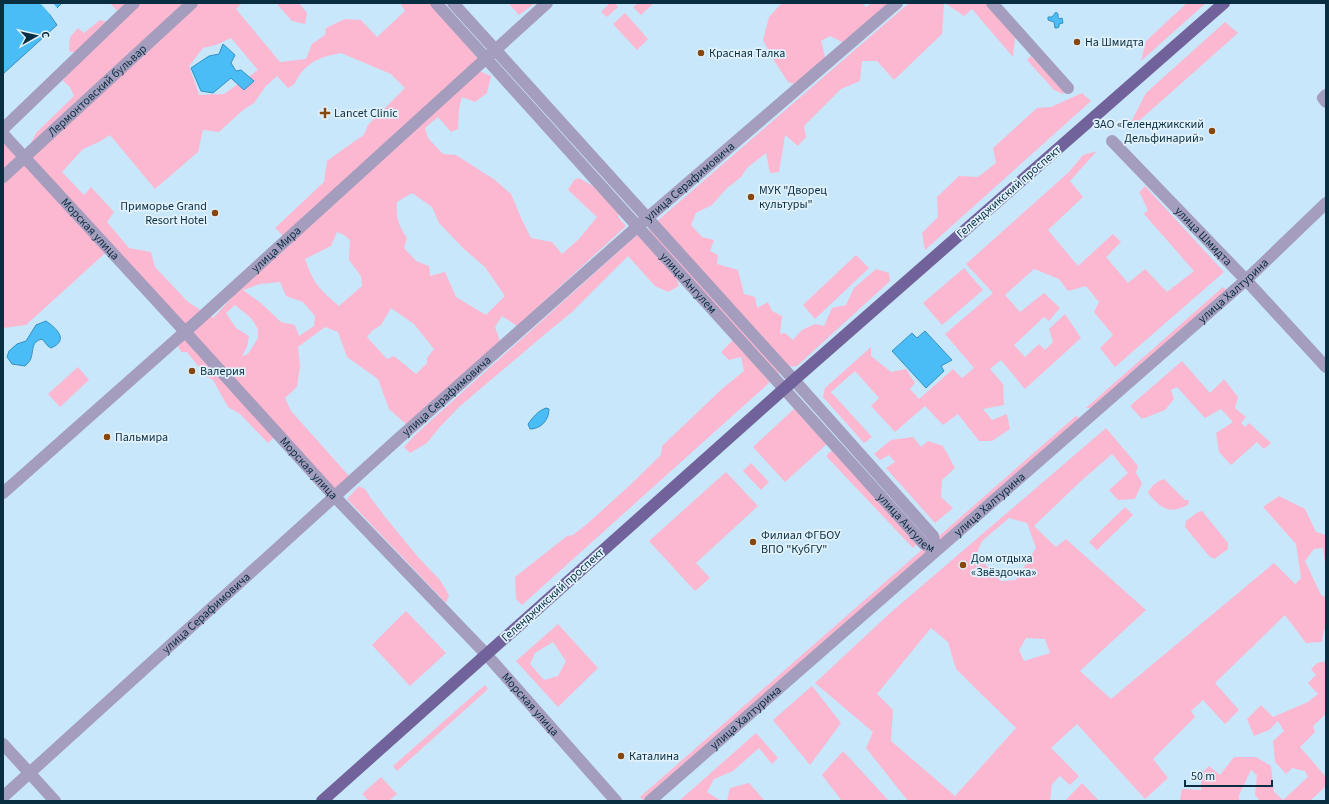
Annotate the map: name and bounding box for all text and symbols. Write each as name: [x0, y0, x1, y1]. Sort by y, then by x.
north arrow: [16, 16, 56, 56]
text: С: [38, 30, 53, 39]
place label: На Шмидта: [1085, 34, 1144, 51]
marker: На Шмидта: [1072, 37, 1082, 47]
street label: Лермонтовский бульвар: [44, 40, 151, 140]
place label: Красная Талка: [709, 45, 785, 62]
marker: Красная Талка: [696, 48, 706, 58]
place label: Lancet Clinic: [334, 105, 398, 122]
marker: Lancet Clinic: [319, 107, 331, 119]
place label: ЗАО «Геленджикский Дельфинарий»: [1094, 116, 1204, 147]
marker: ЗАО «Геленджикский Дельфинарий»: [1207, 126, 1217, 136]
street label: улица Серафимовича: [641, 138, 738, 225]
street label: Геленджикский проспект: [953, 141, 1065, 242]
place label: МУК "Дворец культуры": [759, 182, 827, 213]
marker: МУК "Дворец культуры": [746, 192, 756, 202]
street label: Морская улица: [57, 194, 124, 264]
place label: Приморье Grand Resort Hotel: [120, 198, 207, 229]
street label: улица Шмидта: [1171, 203, 1236, 269]
marker: Приморье Grand Resort Hotel: [210, 208, 220, 218]
street label: улица Мира: [247, 222, 305, 276]
street label: улица Ангулем: [656, 248, 721, 317]
street label: улица Халтурина: [1194, 254, 1272, 327]
street label: улица Серафимовича: [398, 352, 495, 440]
place label: Валерия: [200, 363, 245, 380]
marker: Валерия: [187, 366, 197, 376]
place label: Пальмира: [115, 429, 168, 446]
marker: Пальмира: [102, 432, 112, 442]
street label: Морская улица: [276, 433, 342, 503]
street label: улица Халтурина: [950, 468, 1029, 540]
street label: улица Ангулем: [873, 489, 938, 557]
place label: Филиал ФГБОУ ВПО "КубГУ": [761, 527, 841, 558]
marker: Филиал ФГБОУ ВПО "КубГУ": [748, 537, 758, 547]
street label: Геленджикский проспект: [498, 544, 609, 646]
place label: Дом отдыха «Звёздочка»: [971, 550, 1036, 581]
marker: Дом отдыха «Звёздочка»: [958, 560, 968, 570]
street label: улица Серафимовича: [158, 568, 254, 658]
street label: Морская улица: [498, 669, 563, 740]
street label: улица Халтурина: [706, 681, 785, 753]
place label: Каталина: [629, 748, 679, 765]
marker: Каталина: [616, 751, 626, 761]
scale bar: [1185, 762, 1272, 788]
text: 50 m: [1191, 768, 1215, 785]

